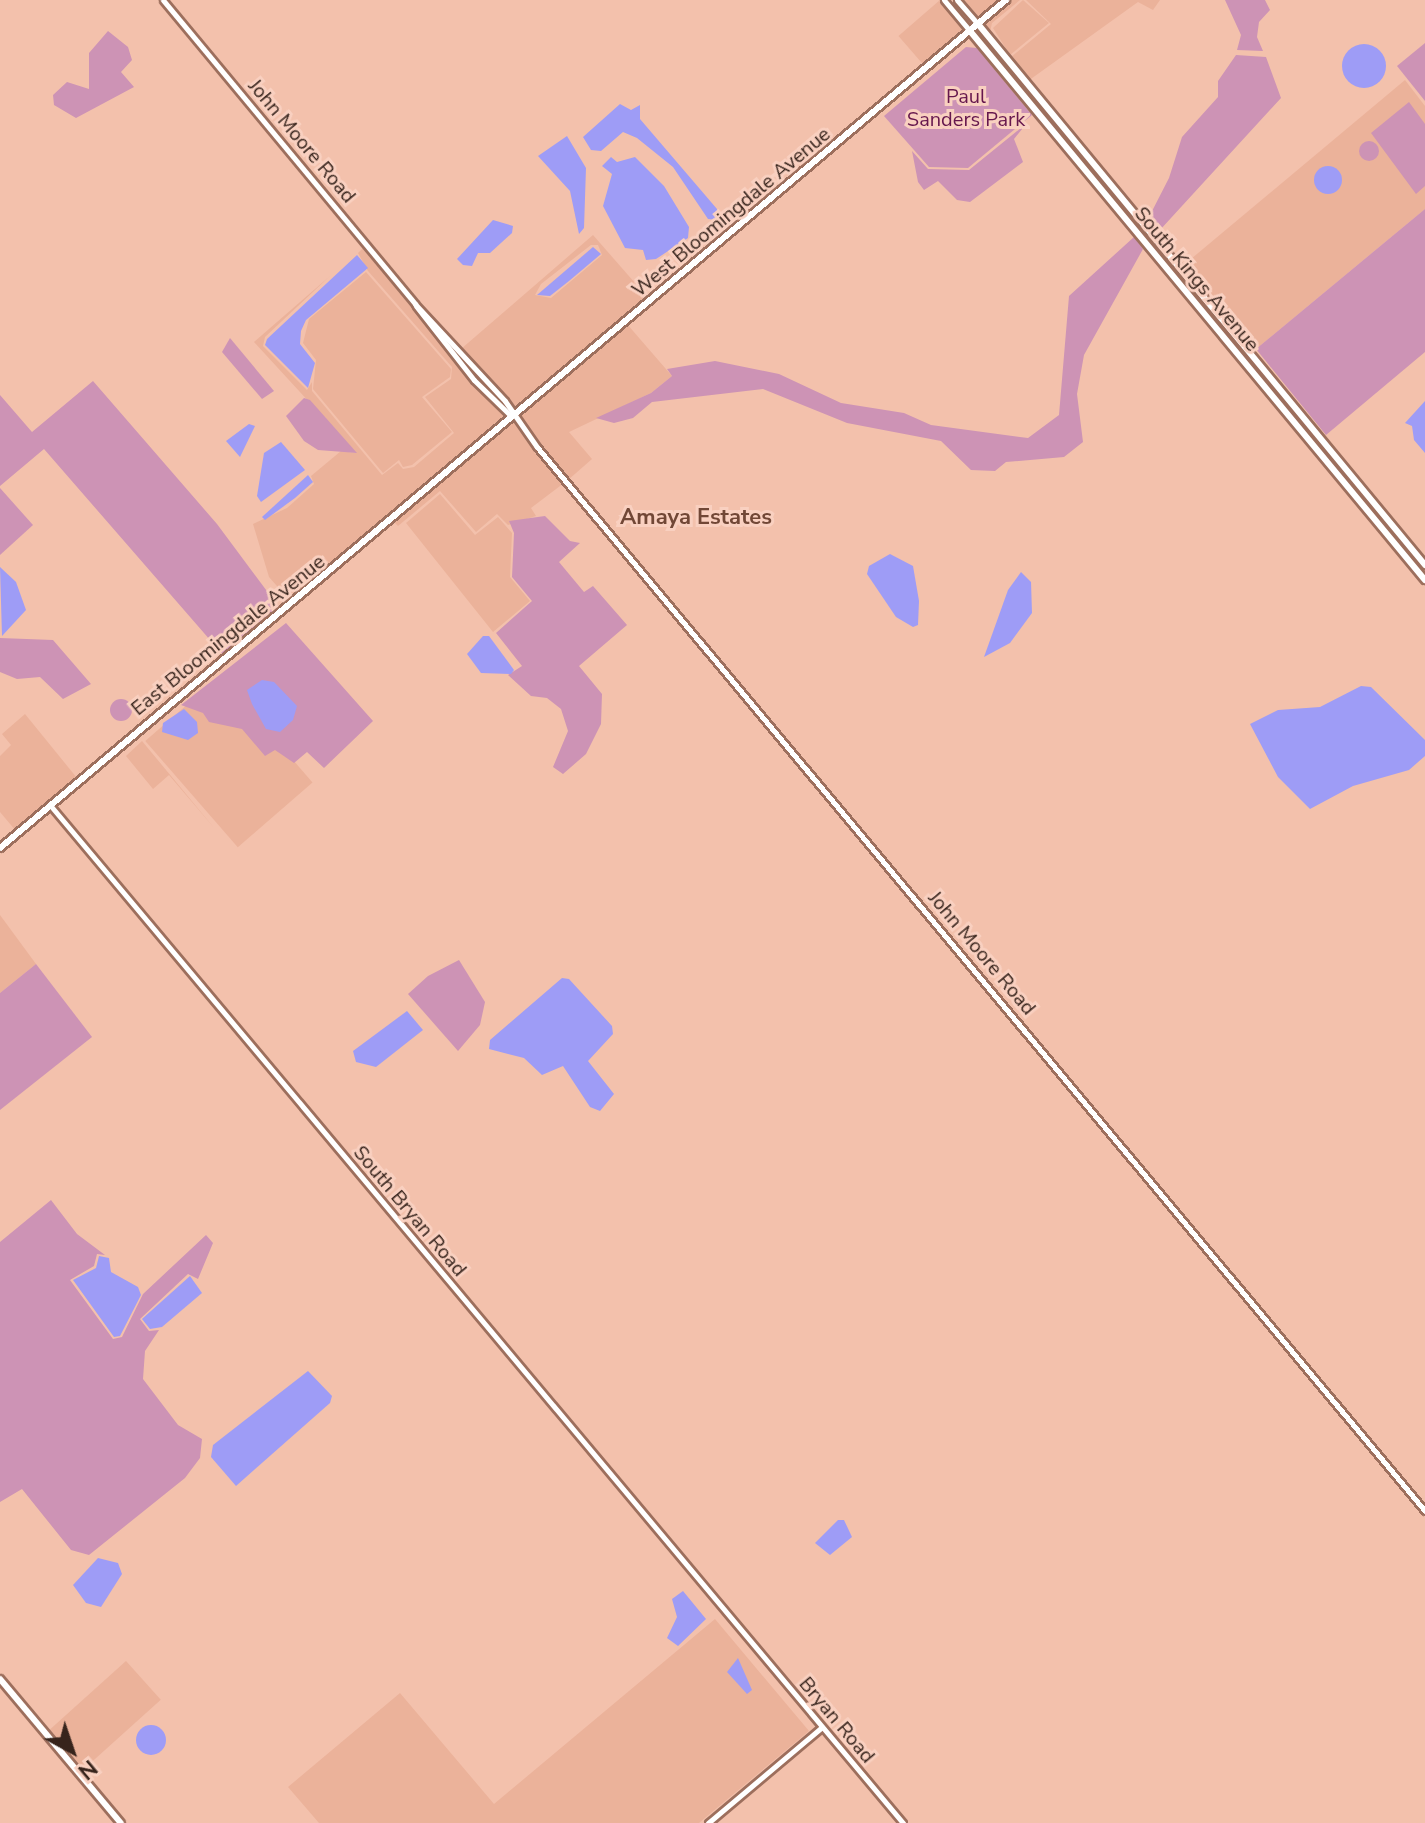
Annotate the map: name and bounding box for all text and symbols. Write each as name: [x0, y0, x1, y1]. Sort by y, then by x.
street label: John Moore Road: [243, 74, 361, 208]
park label: Paul Sanders Park: [907, 85, 1025, 132]
street label: West Bloomingdale Avenue: [627, 122, 835, 302]
street label: South Kings Avenue: [1130, 202, 1264, 356]
district label: Amaya Estates: [620, 505, 772, 531]
street label: East Bloomingdale Avenue: [126, 549, 330, 721]
street label: John Moore Road: [923, 886, 1041, 1020]
street label: South Bryan Road: [348, 1141, 472, 1281]
street label: Bryan Road: [794, 1672, 880, 1768]
north arrow: [32, 1711, 112, 1791]
text: N: [71, 1753, 103, 1786]

